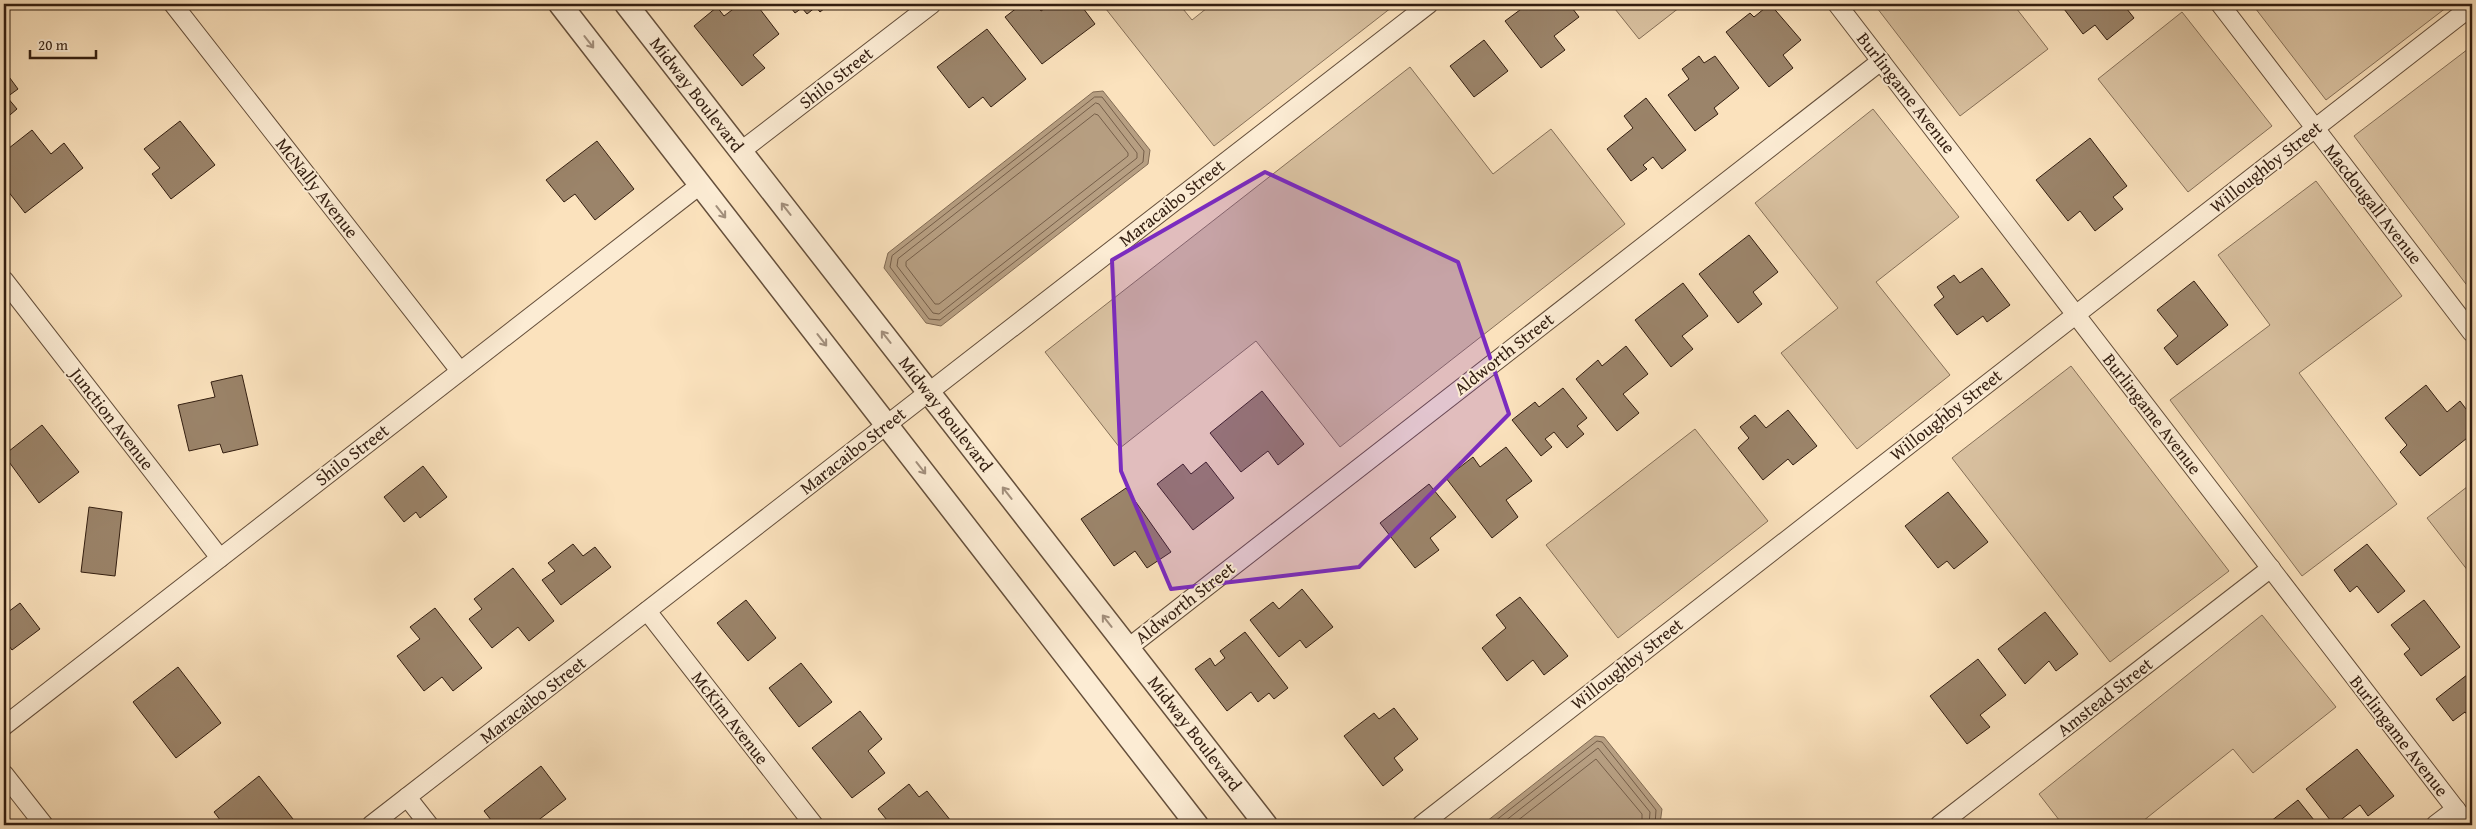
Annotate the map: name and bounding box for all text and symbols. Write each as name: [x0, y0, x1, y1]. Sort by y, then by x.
street label: Burlingame Avenue: [1850, 26, 1962, 159]
scale bar: [30, 28, 96, 60]
street label: Midway Boulevard: [643, 31, 751, 158]
text: 20 m: [38, 34, 69, 55]
one-way arrow: [584, 35, 595, 48]
street label: Shilo Street: [793, 40, 879, 115]
street label: Willoughby Street: [2204, 114, 2328, 219]
street label: McNally Avenue: [269, 132, 365, 244]
street label: Macdougall Avenue: [2318, 138, 2429, 270]
street label: Maracaibo Street: [1113, 152, 1231, 253]
one-way arrow: [780, 203, 791, 216]
one-way arrow: [716, 205, 727, 218]
street label: Aldworth Street: [1448, 305, 1560, 401]
one-way arrow: [880, 331, 891, 344]
one-way arrow: [816, 333, 827, 346]
street label: Burlingame Avenue: [2096, 347, 2208, 480]
street label: Midway Boulevard: [892, 350, 1000, 478]
street label: Junction Avenue: [63, 360, 161, 476]
street label: Willoughby Street: [1884, 362, 2008, 467]
street label: Maracaibo Street: [794, 400, 912, 501]
street label: Shilo Street: [309, 417, 395, 492]
one-way arrow: [916, 461, 927, 474]
one-way arrow: [1002, 486, 1012, 500]
street label: Aldworth Street: [1129, 554, 1241, 650]
street label: Willoughby Street: [1565, 611, 1689, 716]
one-way arrow: [1101, 615, 1112, 628]
street label: Maracaibo Street: [474, 649, 592, 750]
street label: Amstead Street: [2051, 650, 2159, 743]
street label: McKim Avenue: [685, 665, 776, 770]
street label: Burlingame Avenue: [2343, 669, 2455, 802]
street label: Midway Boulevard: [1141, 670, 1249, 797]

